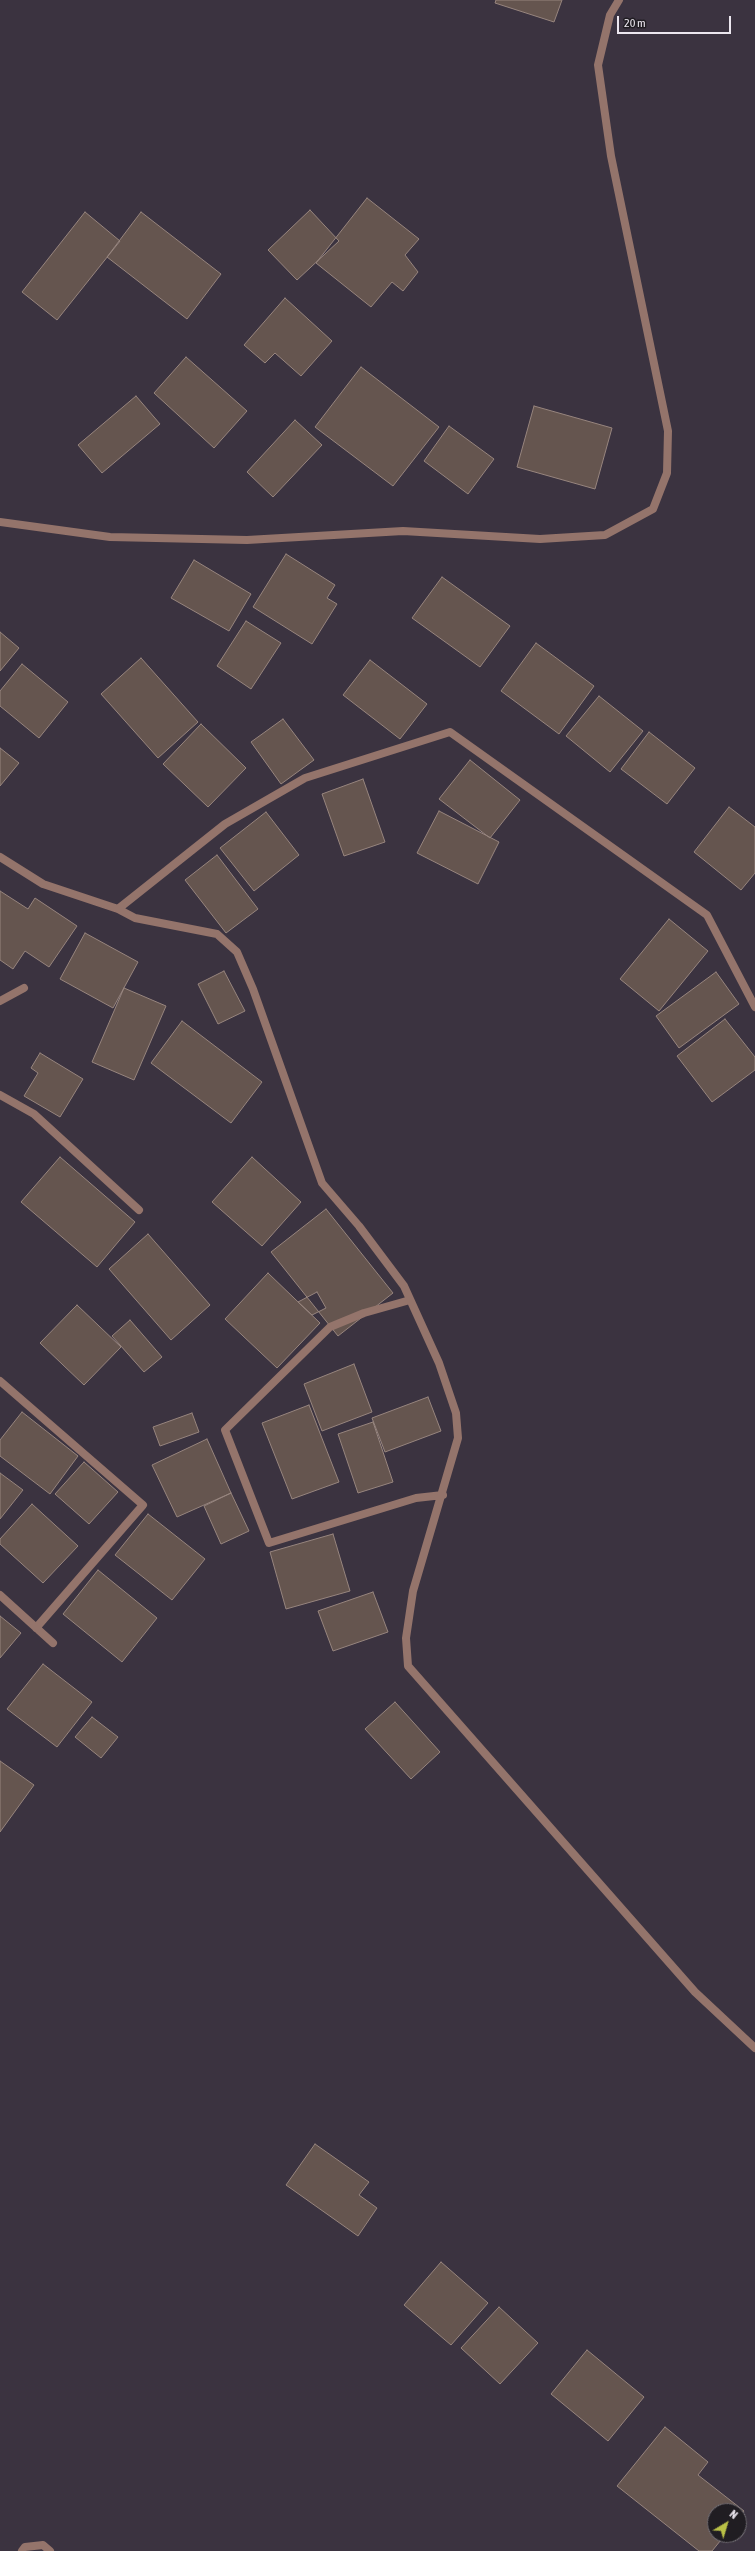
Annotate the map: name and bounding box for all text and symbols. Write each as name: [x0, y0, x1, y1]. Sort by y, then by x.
scale bar: [619, 8, 733, 34]
text: 20 m: [624, 16, 646, 30]
north arrow: [707, 2503, 747, 2543]
text: N: [728, 2508, 740, 2521]

